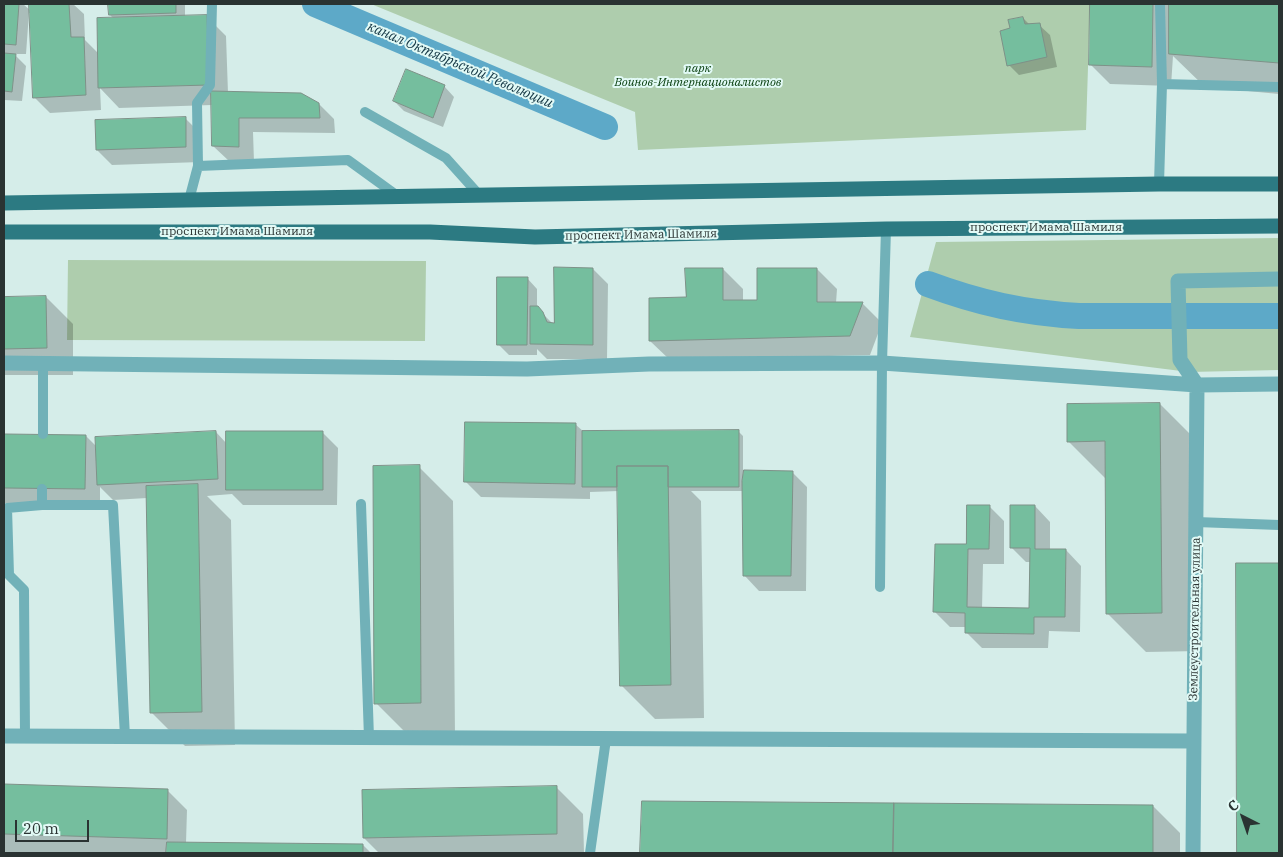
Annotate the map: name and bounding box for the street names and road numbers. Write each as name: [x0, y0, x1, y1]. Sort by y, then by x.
street label: проспект Имама Шамиля: [970, 221, 1122, 235]
street label: проспект Имама Шамиля: [161, 225, 313, 239]
street label: проспект Имама Шамиля: [565, 226, 717, 244]
street label: Землеустроительная улица: [1186, 537, 1204, 701]

